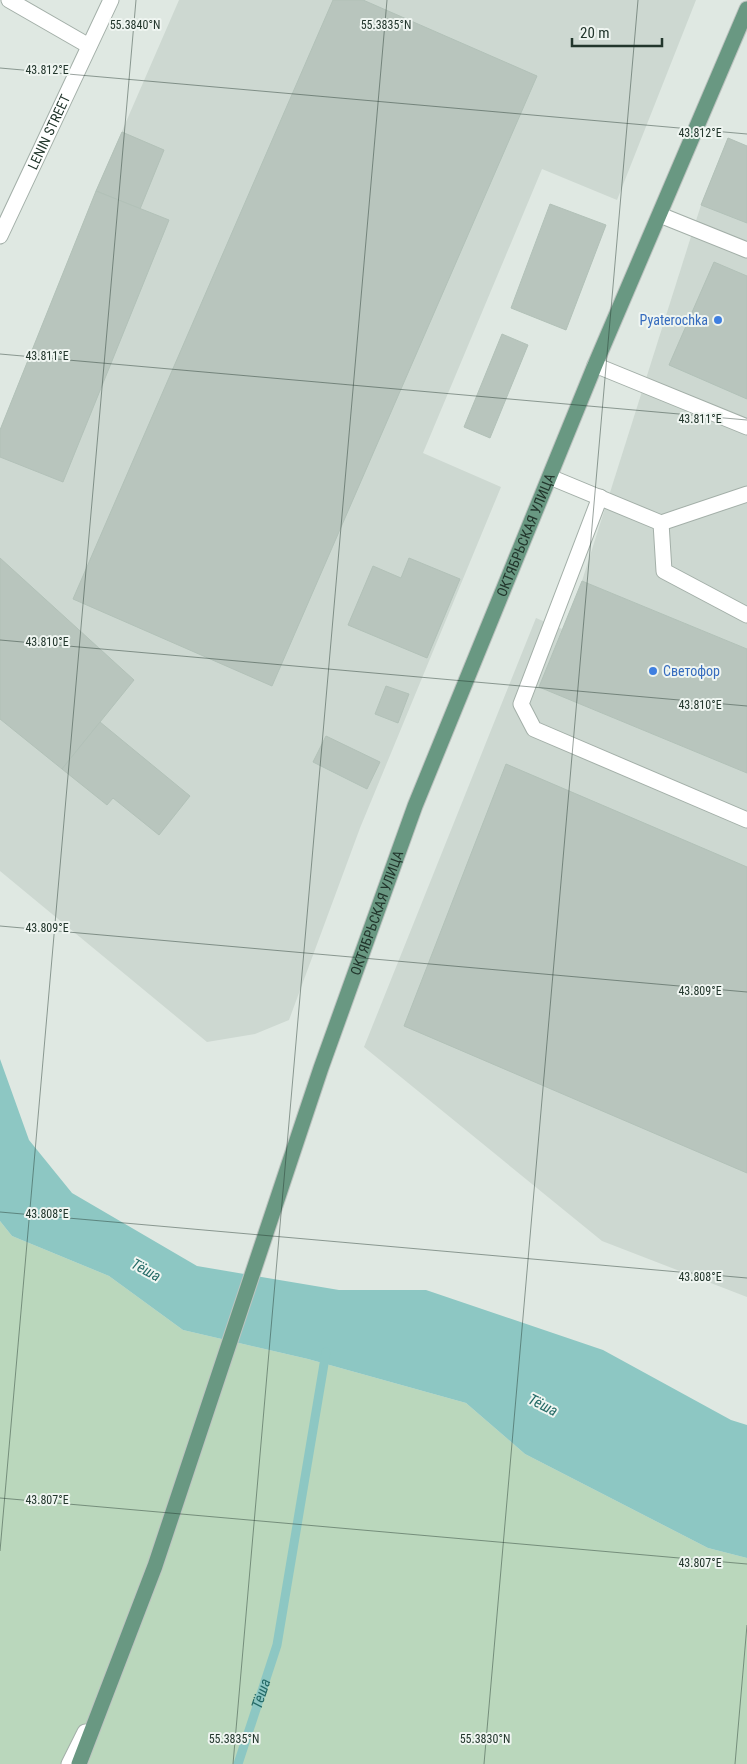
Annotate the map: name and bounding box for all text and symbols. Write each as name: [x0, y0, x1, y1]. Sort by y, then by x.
scale bar: [572, 15, 662, 47]
text: 55.3840°N: [110, 18, 160, 32]
text: 55.3835°N: [361, 18, 411, 32]
text: 20 m: [580, 24, 610, 42]
text: 43.812°E: [25, 63, 69, 77]
street label: LENIN STREET: [24, 92, 73, 172]
text: 43.812°E: [678, 126, 722, 140]
place label: Pyaterochka: [640, 312, 708, 328]
marker: Pyaterochka: [712, 314, 724, 326]
text: 43.811°E: [25, 349, 69, 363]
text: 43.811°E: [678, 412, 722, 426]
street label: ОКТЯБРЬСКАЯ УЛИЦА: [493, 471, 558, 599]
text: 43.810°E: [25, 635, 69, 649]
place label: Светофор: [663, 663, 720, 679]
marker: Светофор: [647, 665, 659, 677]
text: 43.810°E: [678, 698, 722, 712]
street label: ОКТЯБРЬСКАЯ УЛИЦА: [347, 848, 406, 977]
text: 43.809°E: [25, 921, 69, 935]
text: 43.809°E: [678, 984, 722, 998]
text: 43.808°E: [25, 1207, 69, 1221]
water label: Тёша: [128, 1255, 164, 1285]
text: 43.808°E: [678, 1270, 722, 1284]
water label: Тёша: [525, 1390, 561, 1420]
text: 43.807°E: [25, 1493, 69, 1507]
text: 43.807°E: [678, 1556, 722, 1570]
water label: Тёша: [248, 1676, 274, 1711]
text: 55.3835°N: [209, 1732, 259, 1746]
text: 55.3830°N: [460, 1732, 510, 1746]

